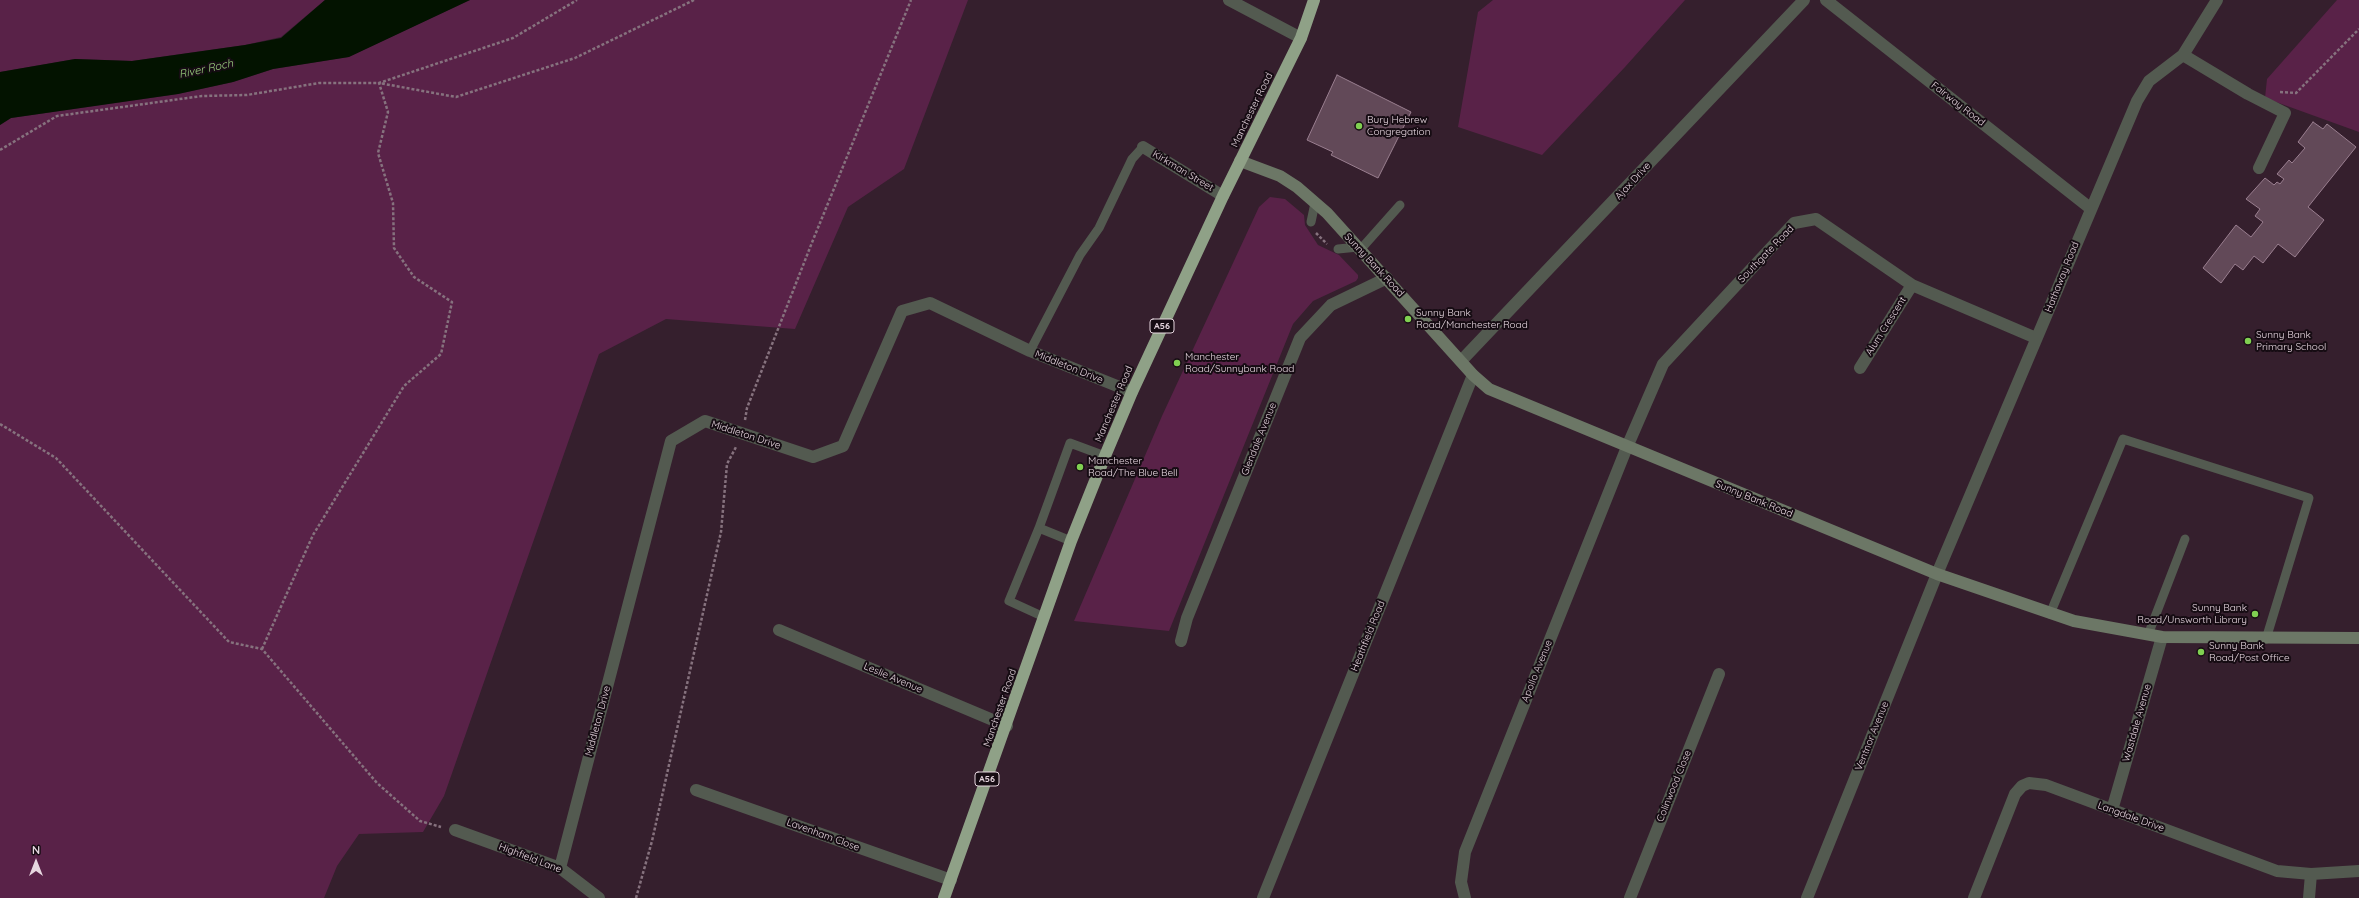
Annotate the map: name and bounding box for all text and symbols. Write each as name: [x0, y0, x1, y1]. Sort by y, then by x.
water label: River Roch: [178, 57, 234, 81]
street label: Manchester Road: [1229, 71, 1275, 149]
street label: Fairway Road: [1929, 79, 1987, 129]
place label: Bury Hebrew Congregation: [1367, 114, 1430, 138]
marker: Bury Hebrew Congregation: [1354, 121, 1364, 131]
street label: Kirkman Street: [1150, 148, 1216, 194]
street label: Ajax Drive: [1613, 160, 1653, 202]
street label: Southgate Road: [1736, 223, 1796, 285]
street label: Sunny Bank Road: [1341, 231, 1407, 299]
street label: Hathaway Road: [2042, 240, 2082, 314]
street label: Alum Crescent: [1863, 295, 1909, 357]
place label: Sunny Bank Road/Manchester Road: [1416, 307, 1528, 330]
marker: Sunny Bank Road/Manchester Road: [1403, 314, 1413, 324]
road number: A56: [1150, 319, 1174, 333]
place label: Sunny Bank Primary School: [2256, 329, 2326, 352]
marker: Sunny Bank Primary School: [2243, 336, 2253, 346]
street label: Middleton Drive: [1033, 348, 1105, 386]
place label: Manchester Road/Sunnybank Road: [1185, 351, 1294, 374]
marker: Manchester Road/Sunnybank Road: [1172, 358, 1182, 368]
street label: Manchester Road: [1093, 364, 1135, 444]
street label: Glendale Avenue: [1239, 401, 1279, 477]
street label: Middleton Drive: [710, 418, 782, 452]
place label: Manchester Road/The Blue Bell: [1088, 455, 1178, 478]
marker: Manchester Road/The Blue Bell: [1075, 462, 1085, 472]
street label: Sunny Bank Road: [1714, 478, 1794, 520]
street label: Heathfield Road: [1348, 599, 1388, 673]
place label: Sunny Bank Road/Unsworth Library: [2137, 602, 2247, 626]
marker: Sunny Bank Road/Unsworth Library: [2250, 609, 2260, 619]
street label: Apollo Avenue: [1519, 638, 1555, 704]
place label: Sunny Bank Road/Post Office: [2209, 640, 2290, 664]
marker: Sunny Bank Road/Post Office: [2196, 647, 2206, 657]
street label: Leslie Avenue: [862, 660, 924, 696]
street label: Manchester Road: [981, 667, 1019, 749]
street label: Wastdale Avenue: [2120, 683, 2154, 763]
street label: Middleton Drive: [583, 685, 613, 757]
street label: Ventnor Avenue: [1853, 700, 1891, 772]
street label: Colinwood Close: [1654, 748, 1694, 824]
road number: A56: [975, 772, 999, 786]
street label: Langdale Drive: [2096, 799, 2166, 835]
street label: Lavenham Close: [785, 816, 861, 854]
street label: Highfield Lane: [497, 840, 563, 876]
north arrow: [16, 842, 56, 882]
text: N: [32, 843, 40, 857]

